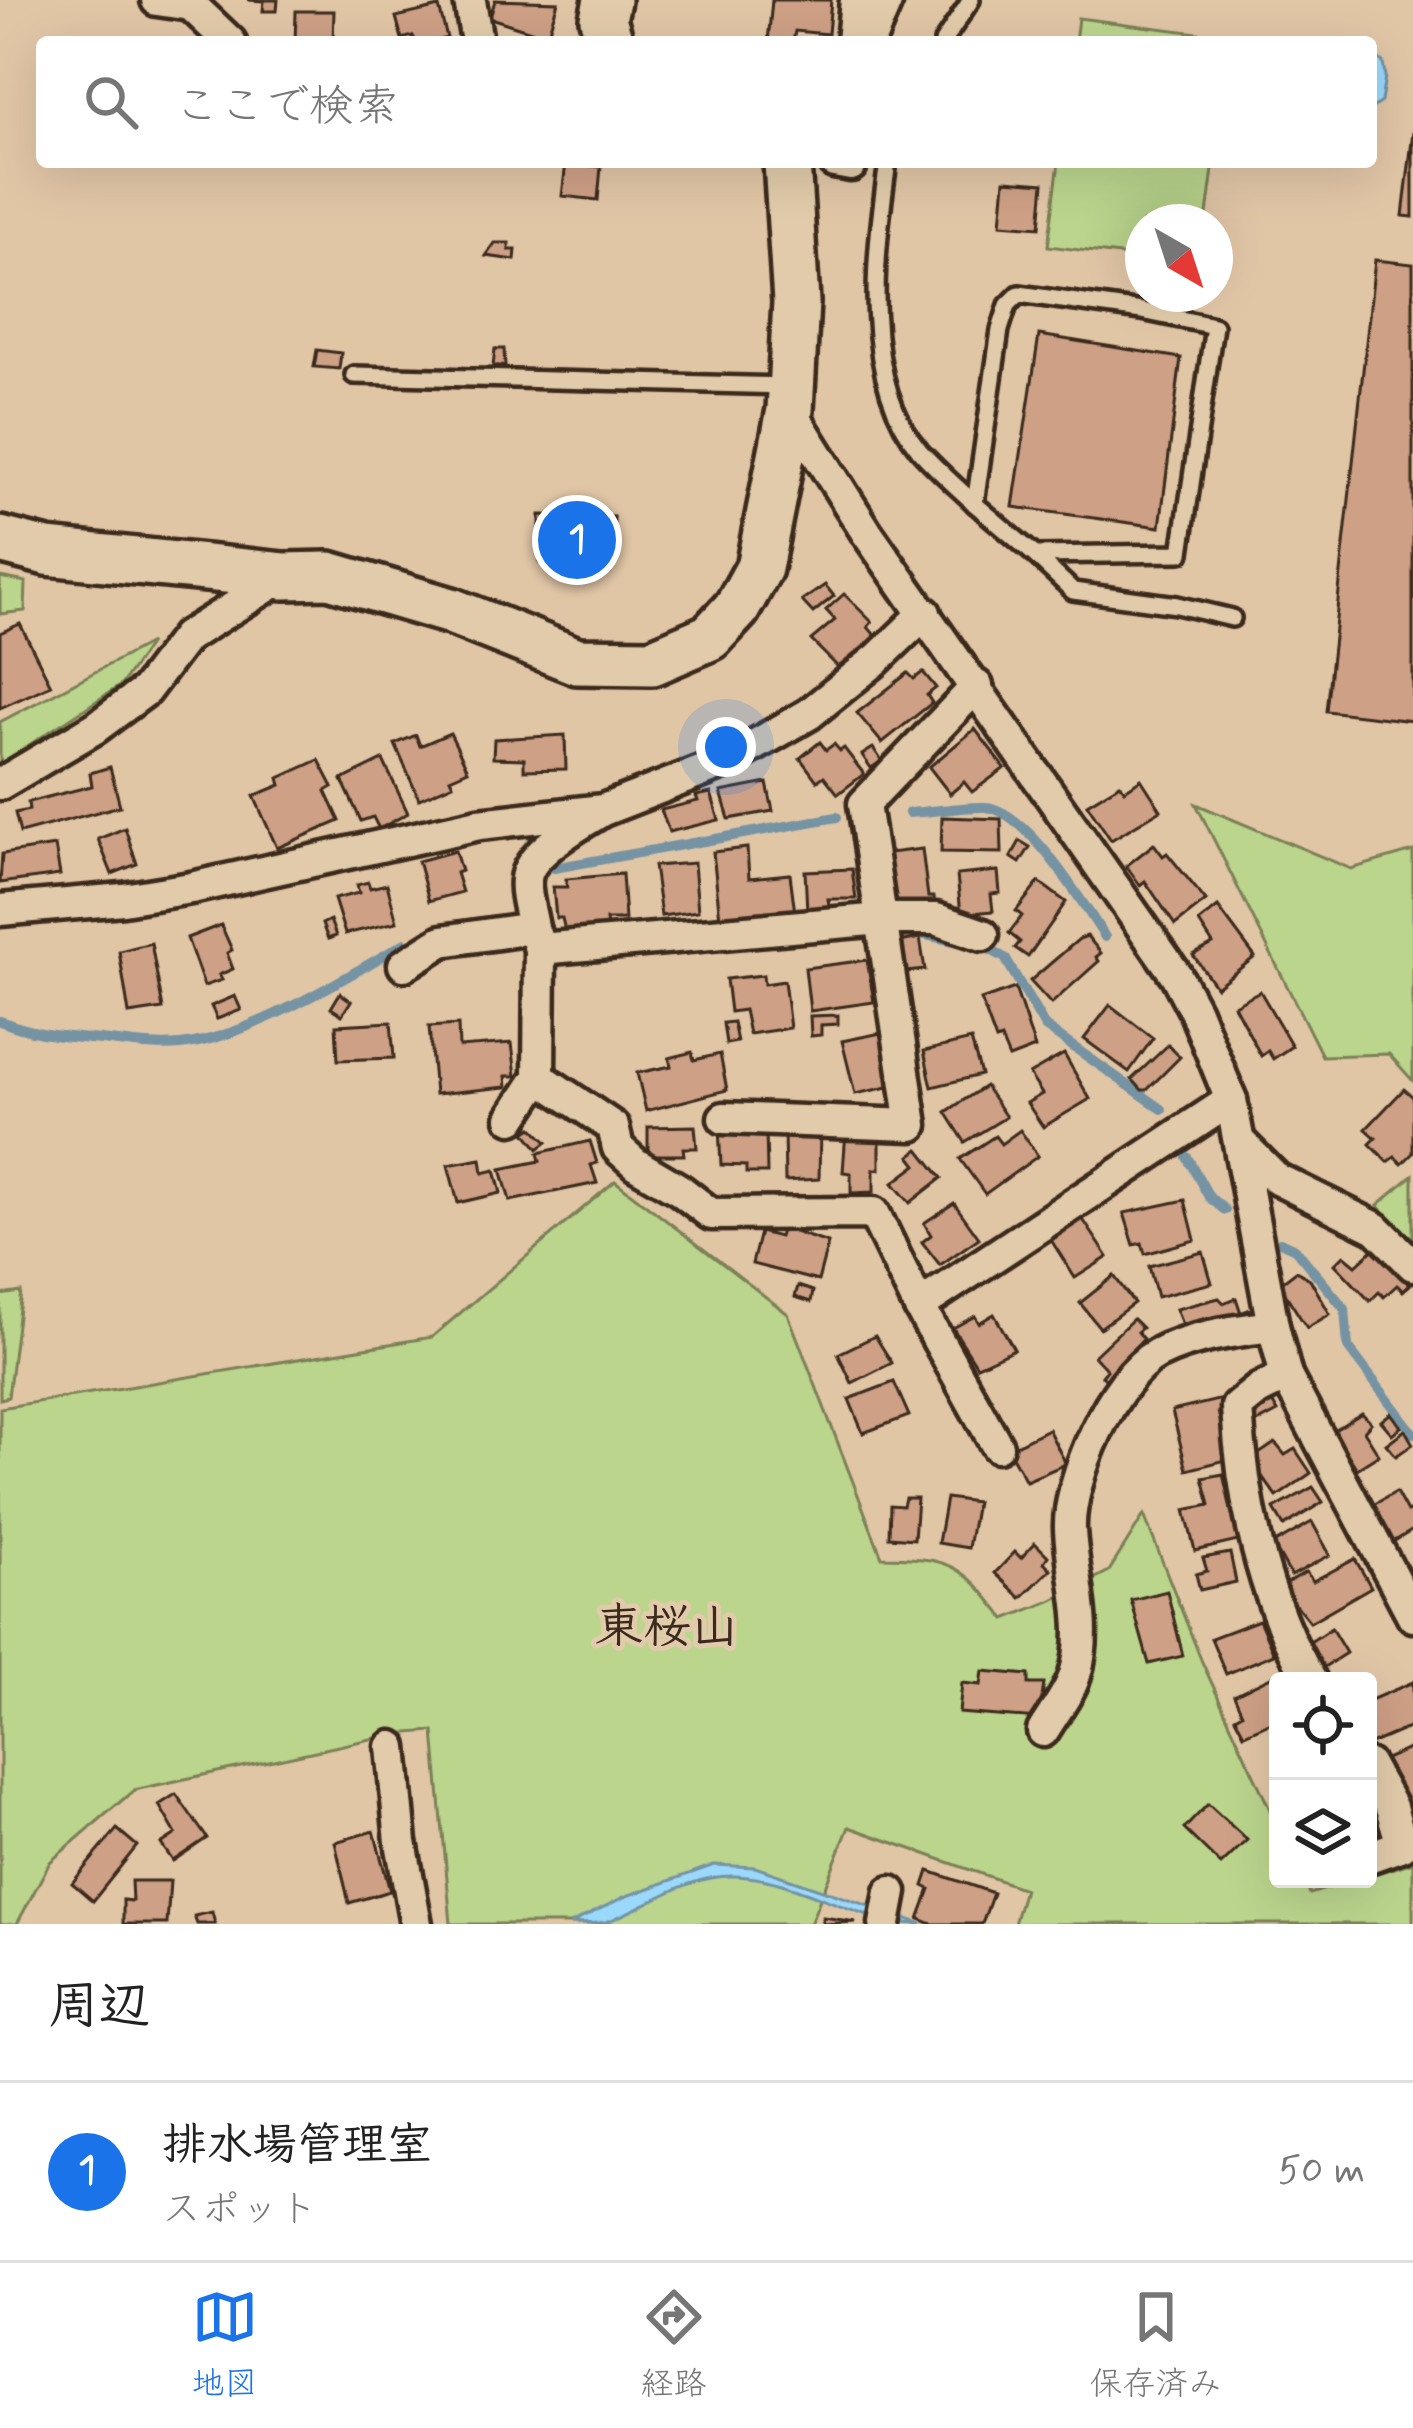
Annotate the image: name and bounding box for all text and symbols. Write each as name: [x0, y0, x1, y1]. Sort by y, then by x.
search box: [36, 36, 1377, 168]
icon: search: [78, 69, 144, 135]
text: ここで検索: [174, 78, 399, 137]
north arrow: [1125, 204, 1233, 312]
pin: 1: [538, 495, 616, 585]
your location: [696, 717, 756, 777]
district label: 東桜山: [595, 1597, 739, 1660]
map controls: [1269, 1672, 1377, 1888]
button: locate: [1269, 1672, 1377, 1780]
button: layers: [1269, 1780, 1377, 1888]
text: 周辺: [48, 1975, 150, 2041]
text: 排水場管理室: [162, 2117, 432, 2176]
text: 1: [78, 2146, 96, 2197]
text: 50 m: [1278, 2146, 1365, 2197]
text: スポット: [162, 2185, 318, 2236]
tab: 地図: [192, 2284, 258, 2407]
tab: 経路: [641, 2284, 707, 2407]
tab: 保存済み: [1090, 2284, 1222, 2407]

